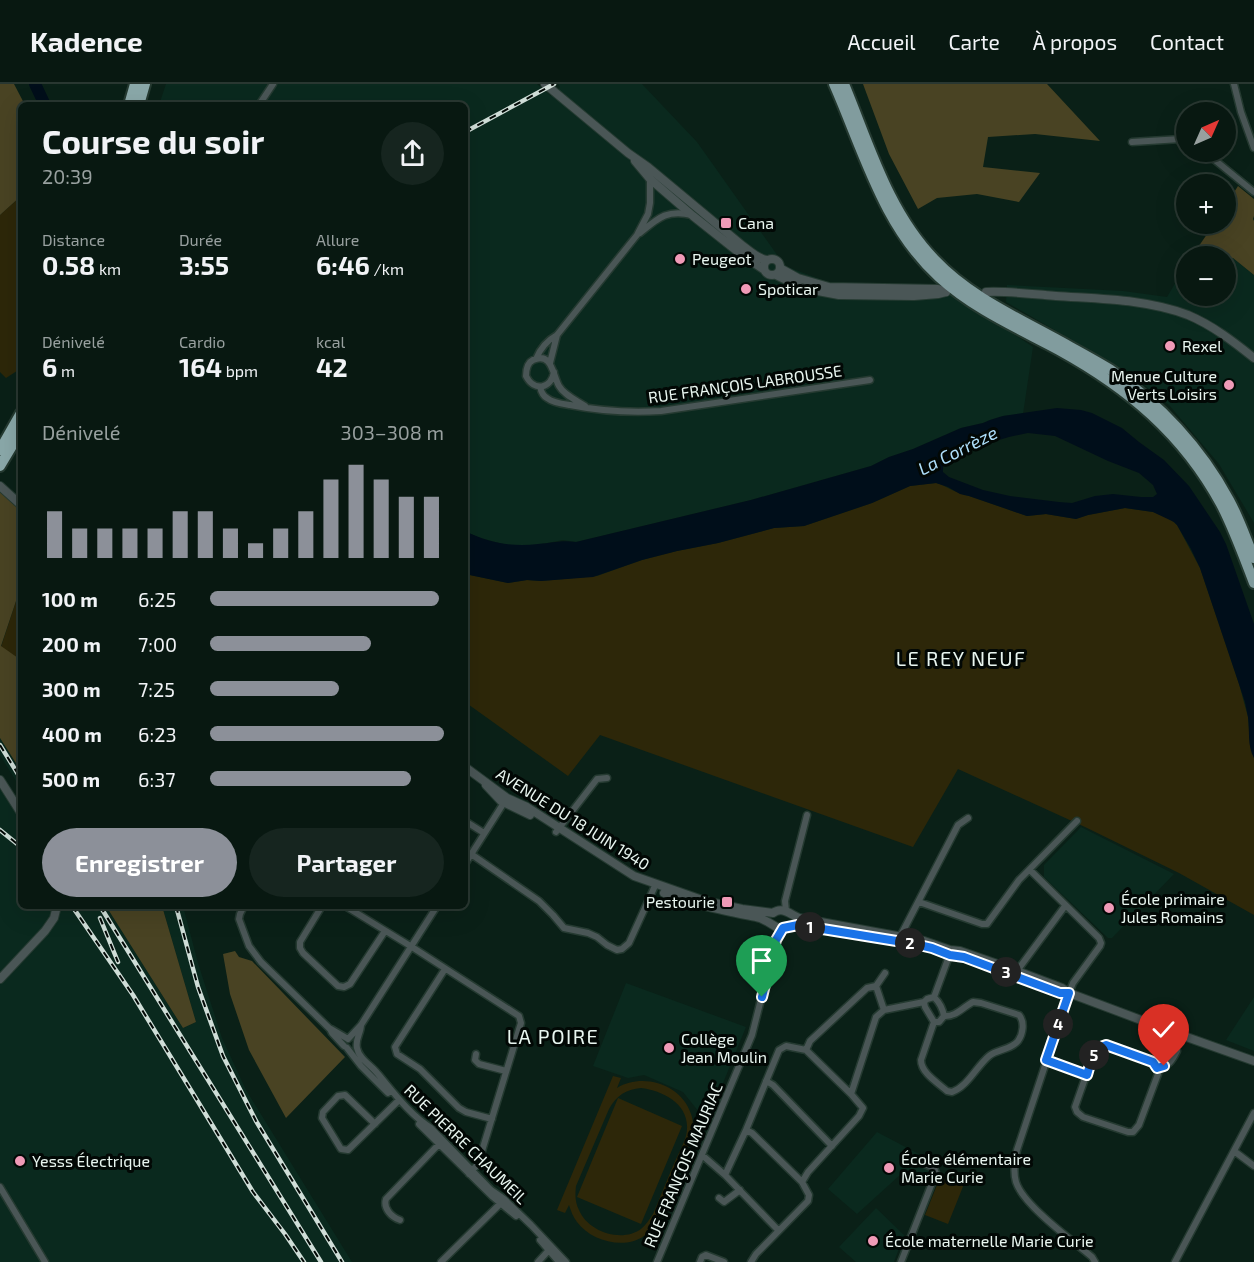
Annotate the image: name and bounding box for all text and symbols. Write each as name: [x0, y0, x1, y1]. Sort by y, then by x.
text: Kadence: [30, 24, 143, 58]
text: Accueil: [847, 29, 916, 54]
text: Carte: [949, 29, 1000, 54]
text: À propos: [1033, 29, 1117, 54]
text: Contact: [1150, 29, 1224, 54]
north arrow: [1176, 102, 1236, 162]
map controls: [1176, 102, 1236, 306]
text: Course du soir: [42, 121, 264, 161]
button: share: [381, 122, 444, 185]
text: 20:39: [42, 164, 93, 188]
button: +: [1176, 174, 1236, 234]
place label: Cana: [738, 213, 774, 232]
marker: Cana: [719, 216, 733, 230]
text: Distance: [42, 230, 105, 249]
text: Durée: [179, 230, 222, 249]
text: Allure: [316, 230, 359, 249]
button: −: [1176, 246, 1236, 306]
text: 0.58: [42, 249, 95, 280]
text: 3:55: [179, 249, 229, 280]
text: 6:46: [316, 249, 370, 280]
place label: Peugeot: [692, 249, 752, 268]
marker: Peugeot: [673, 252, 687, 266]
text: km: [95, 259, 121, 278]
text: /km: [370, 259, 404, 278]
place label: Spoticar: [758, 279, 819, 298]
marker: Spoticar: [739, 282, 753, 296]
text: Dénivelé: [42, 332, 105, 351]
text: Cardio: [179, 332, 225, 351]
text: kcal: [316, 332, 345, 351]
place label: Rexel: [1182, 336, 1222, 355]
marker: Rexel: [1163, 339, 1177, 353]
text: 6: [42, 351, 57, 382]
text: 164: [179, 351, 222, 382]
text: 42: [316, 351, 348, 382]
street label: RUE FRANÇOIS LABROUSSE: [647, 360, 843, 408]
text: m: [57, 361, 75, 380]
text: bpm: [222, 361, 258, 380]
place label: Menue Culture Verts Loisirs: [1111, 366, 1217, 403]
marker: Menue Culture Verts Loisirs: [1222, 378, 1236, 392]
text: Dénivelé: [42, 420, 121, 444]
text: 303–308 m: [341, 420, 444, 444]
water label: La Corrèze: [914, 421, 1001, 479]
text: 100 m: [42, 587, 98, 611]
text: 6:25: [138, 587, 176, 611]
text: 200 m: [42, 632, 101, 656]
text: 7:00: [138, 632, 177, 656]
district label: LE REY NEUF: [896, 646, 1026, 670]
text: 300 m: [42, 677, 101, 701]
text: 7:25: [138, 677, 175, 701]
text: 400 m: [42, 722, 102, 746]
text: 6:23: [138, 722, 177, 746]
street label: AVENUE DU 18 JUIN 1940: [493, 764, 653, 874]
text: 500 m: [42, 767, 100, 791]
text: 6:37: [138, 767, 176, 791]
button: Enregistrer: [42, 828, 237, 897]
button: Partager: [249, 828, 444, 897]
place label: École primaire Jules Romains: [1121, 889, 1225, 926]
place label: Pestourie: [646, 892, 715, 911]
marker: Pestourie: [720, 895, 734, 909]
marker: École primaire Jules Romains: [1102, 901, 1116, 915]
pin: 1: [795, 912, 825, 942]
text: 1: [807, 917, 813, 936]
pin: 2: [895, 928, 925, 958]
text: 2: [905, 933, 915, 952]
pin: [736, 935, 787, 997]
icon: arrive: [745, 944, 778, 977]
pin: 3: [991, 957, 1021, 987]
text: 3: [1001, 962, 1011, 981]
pin: [1138, 1004, 1189, 1066]
pin: 4: [1043, 1009, 1073, 1039]
icon: check: [1147, 1013, 1180, 1046]
text: 4: [1053, 1014, 1063, 1033]
district label: LA POIRE: [507, 1024, 599, 1048]
place label: Collège Jean Moulin: [681, 1029, 767, 1066]
pin: 5: [1079, 1040, 1109, 1070]
marker: Collège Jean Moulin: [662, 1041, 676, 1055]
text: 5: [1090, 1045, 1098, 1064]
street label: RUE PIERRE CHAUMEIL: [401, 1080, 532, 1207]
street label: RUE FRANÇOIS MAURIAC: [639, 1080, 727, 1250]
place label: École élémentaire Marie Curie: [901, 1149, 1031, 1186]
place label: Yesss Électrique: [32, 1151, 150, 1170]
marker: Yesss Électrique: [13, 1154, 27, 1168]
marker: École élémentaire Marie Curie: [882, 1161, 896, 1175]
place label: École maternelle Marie Curie: [885, 1231, 1094, 1250]
marker: École maternelle Marie Curie: [866, 1234, 880, 1248]

